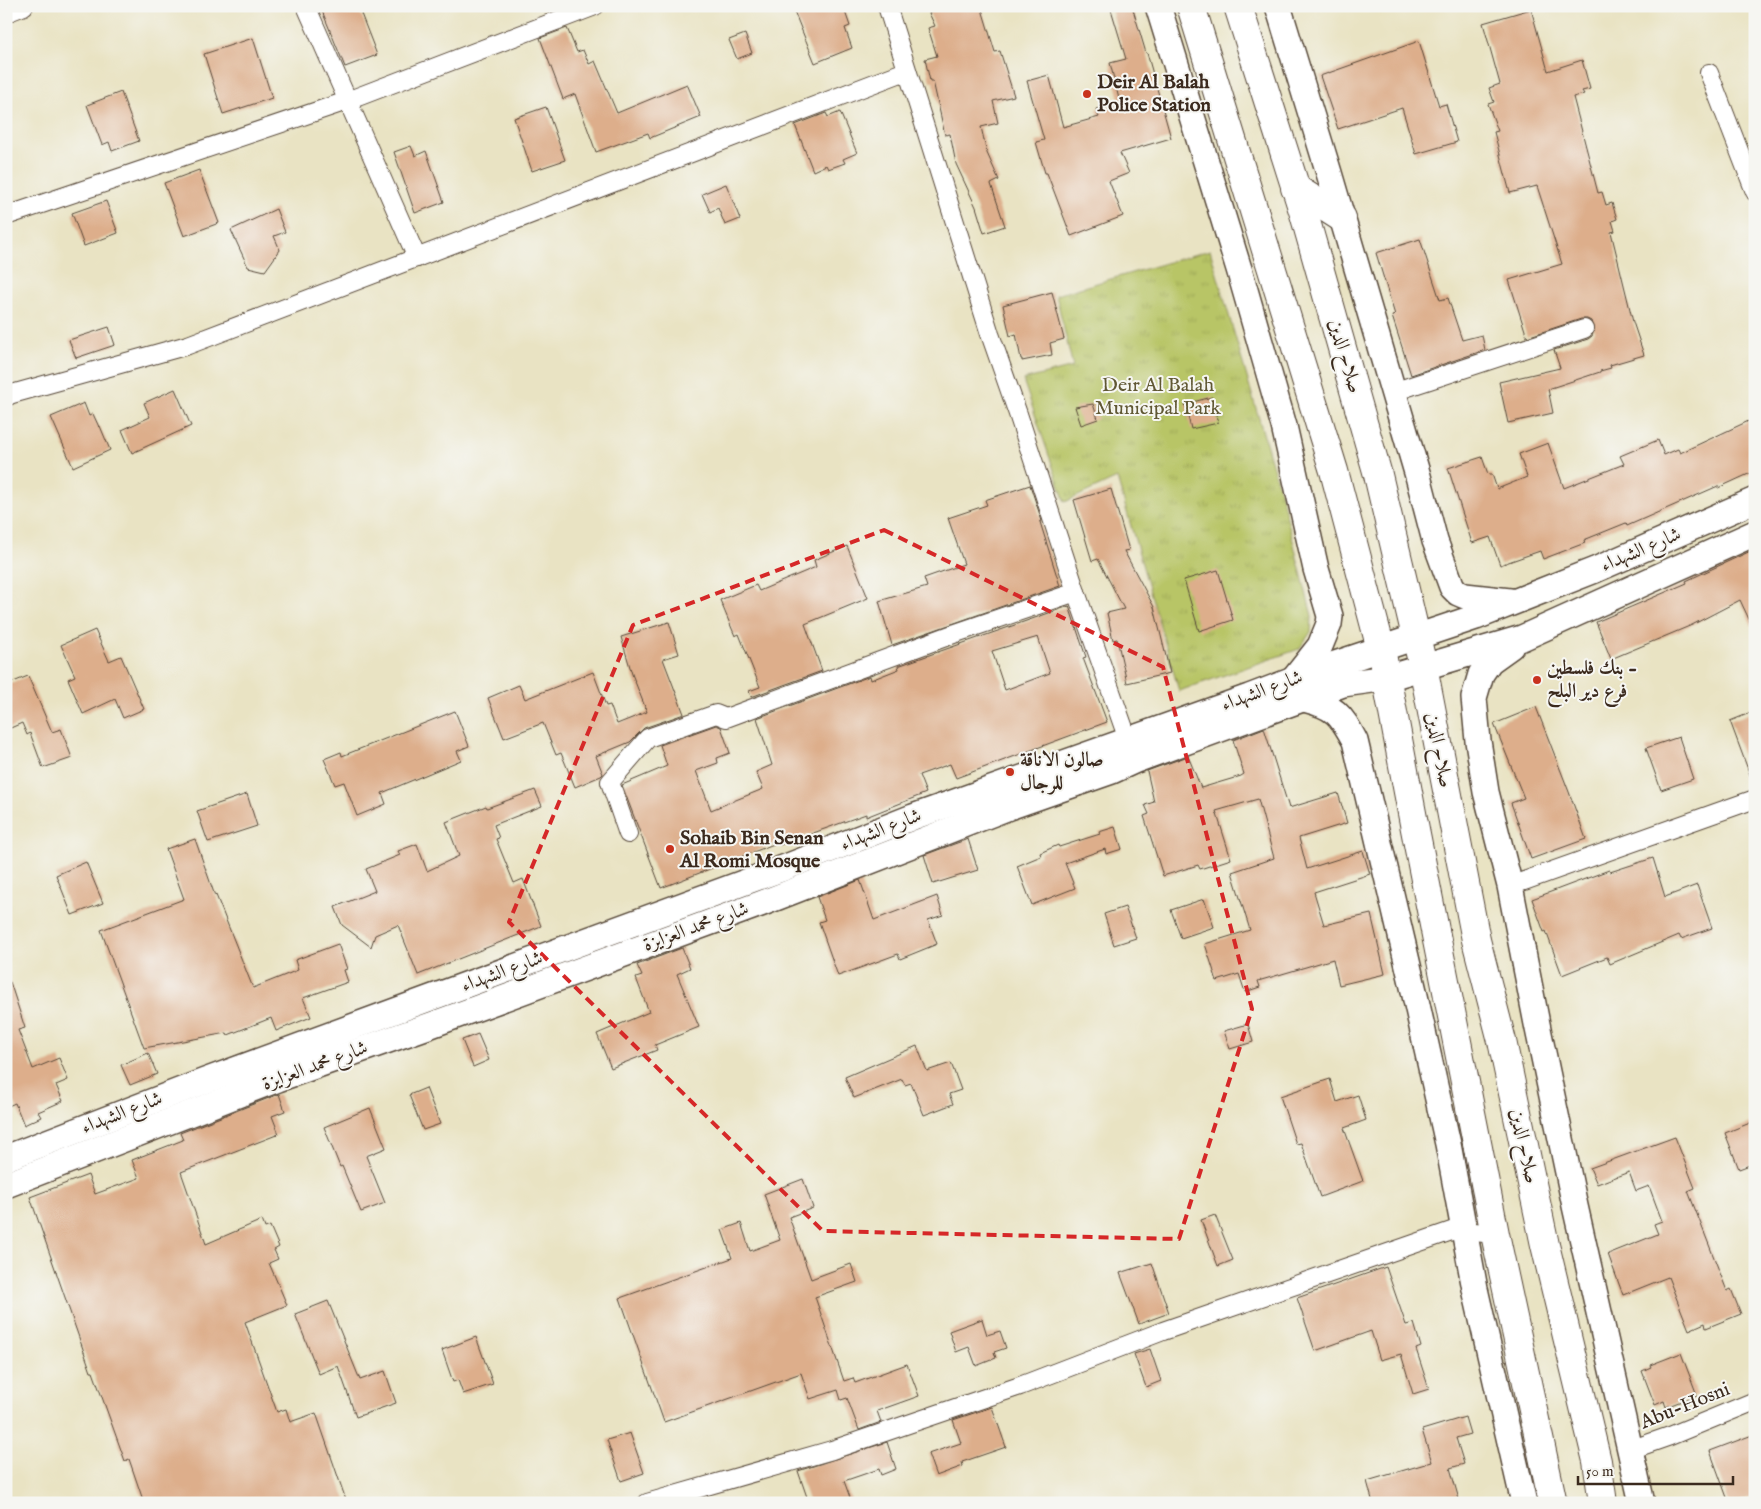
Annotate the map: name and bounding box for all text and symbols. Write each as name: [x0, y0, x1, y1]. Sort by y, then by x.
place label: Deir Al Balah Police Station: [1097, 70, 1211, 118]
marker: Deir Al Balah Police Station: [1081, 88, 1093, 100]
street label: صلاح الدين: [1319, 316, 1368, 397]
park label: Deir Al Balah Municipal Park: [1095, 373, 1221, 421]
street label: شارع الشهداء: [1597, 522, 1687, 582]
place label: بنك فلسطين - فرع دير البلح: [1547, 656, 1637, 708]
street label: شارع الشهداء: [1218, 665, 1308, 721]
marker: بنك فلسطين - فرع دير البلح: [1531, 674, 1543, 686]
street label: صلاح الدين: [1416, 710, 1459, 791]
place label: صالون الاناقة للرجال: [1020, 748, 1104, 796]
marker: صالون الاناقة للرجال: [1004, 766, 1016, 778]
street label: شارع الشهداء: [837, 803, 927, 861]
place label: Sohaib Bin Senan Al Romi Mosque: [679, 826, 824, 874]
marker: Sohaib Bin Senan Al Romi Mosque: [664, 843, 676, 855]
street label: شارع محمد العزايزة: [640, 896, 754, 961]
street label: شارع الشهداء: [458, 946, 548, 1002]
street label: شارع محمد العزايزة: [259, 1035, 373, 1100]
street label: شارع الشهداء: [78, 1086, 168, 1144]
street label: صلاح الدين: [1500, 1106, 1544, 1187]
street label: Abu-Hosni: [1636, 1377, 1733, 1436]
scale bar: [1578, 1454, 1734, 1486]
text: 50 m: [1586, 1462, 1614, 1481]

